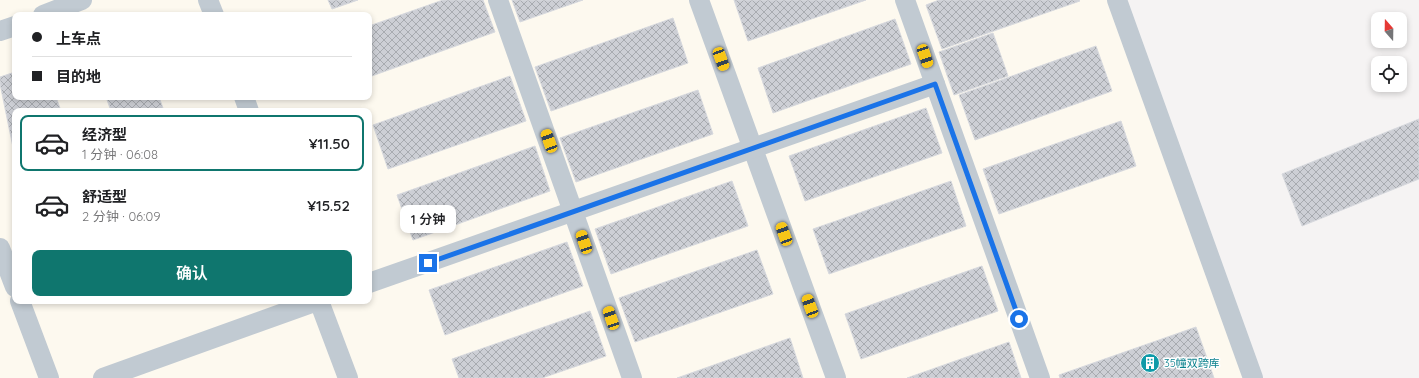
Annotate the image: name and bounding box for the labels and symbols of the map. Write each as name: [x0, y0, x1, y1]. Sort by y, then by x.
north arrow: [1371, 12, 1407, 48]
car: [915, 43, 935, 69]
car: [711, 46, 731, 72]
car: [539, 128, 559, 154]
callout: 1 分钟: [400, 205, 456, 233]
car: [774, 221, 794, 247]
car: [574, 229, 594, 255]
route end: [419, 254, 437, 272]
car: [800, 293, 820, 319]
car: [601, 305, 621, 331]
route start: [1010, 310, 1028, 328]
building icon: 35幢双跨库: [1139, 352, 1161, 374]
place label: 35幢双跨库: [1164, 356, 1220, 370]

